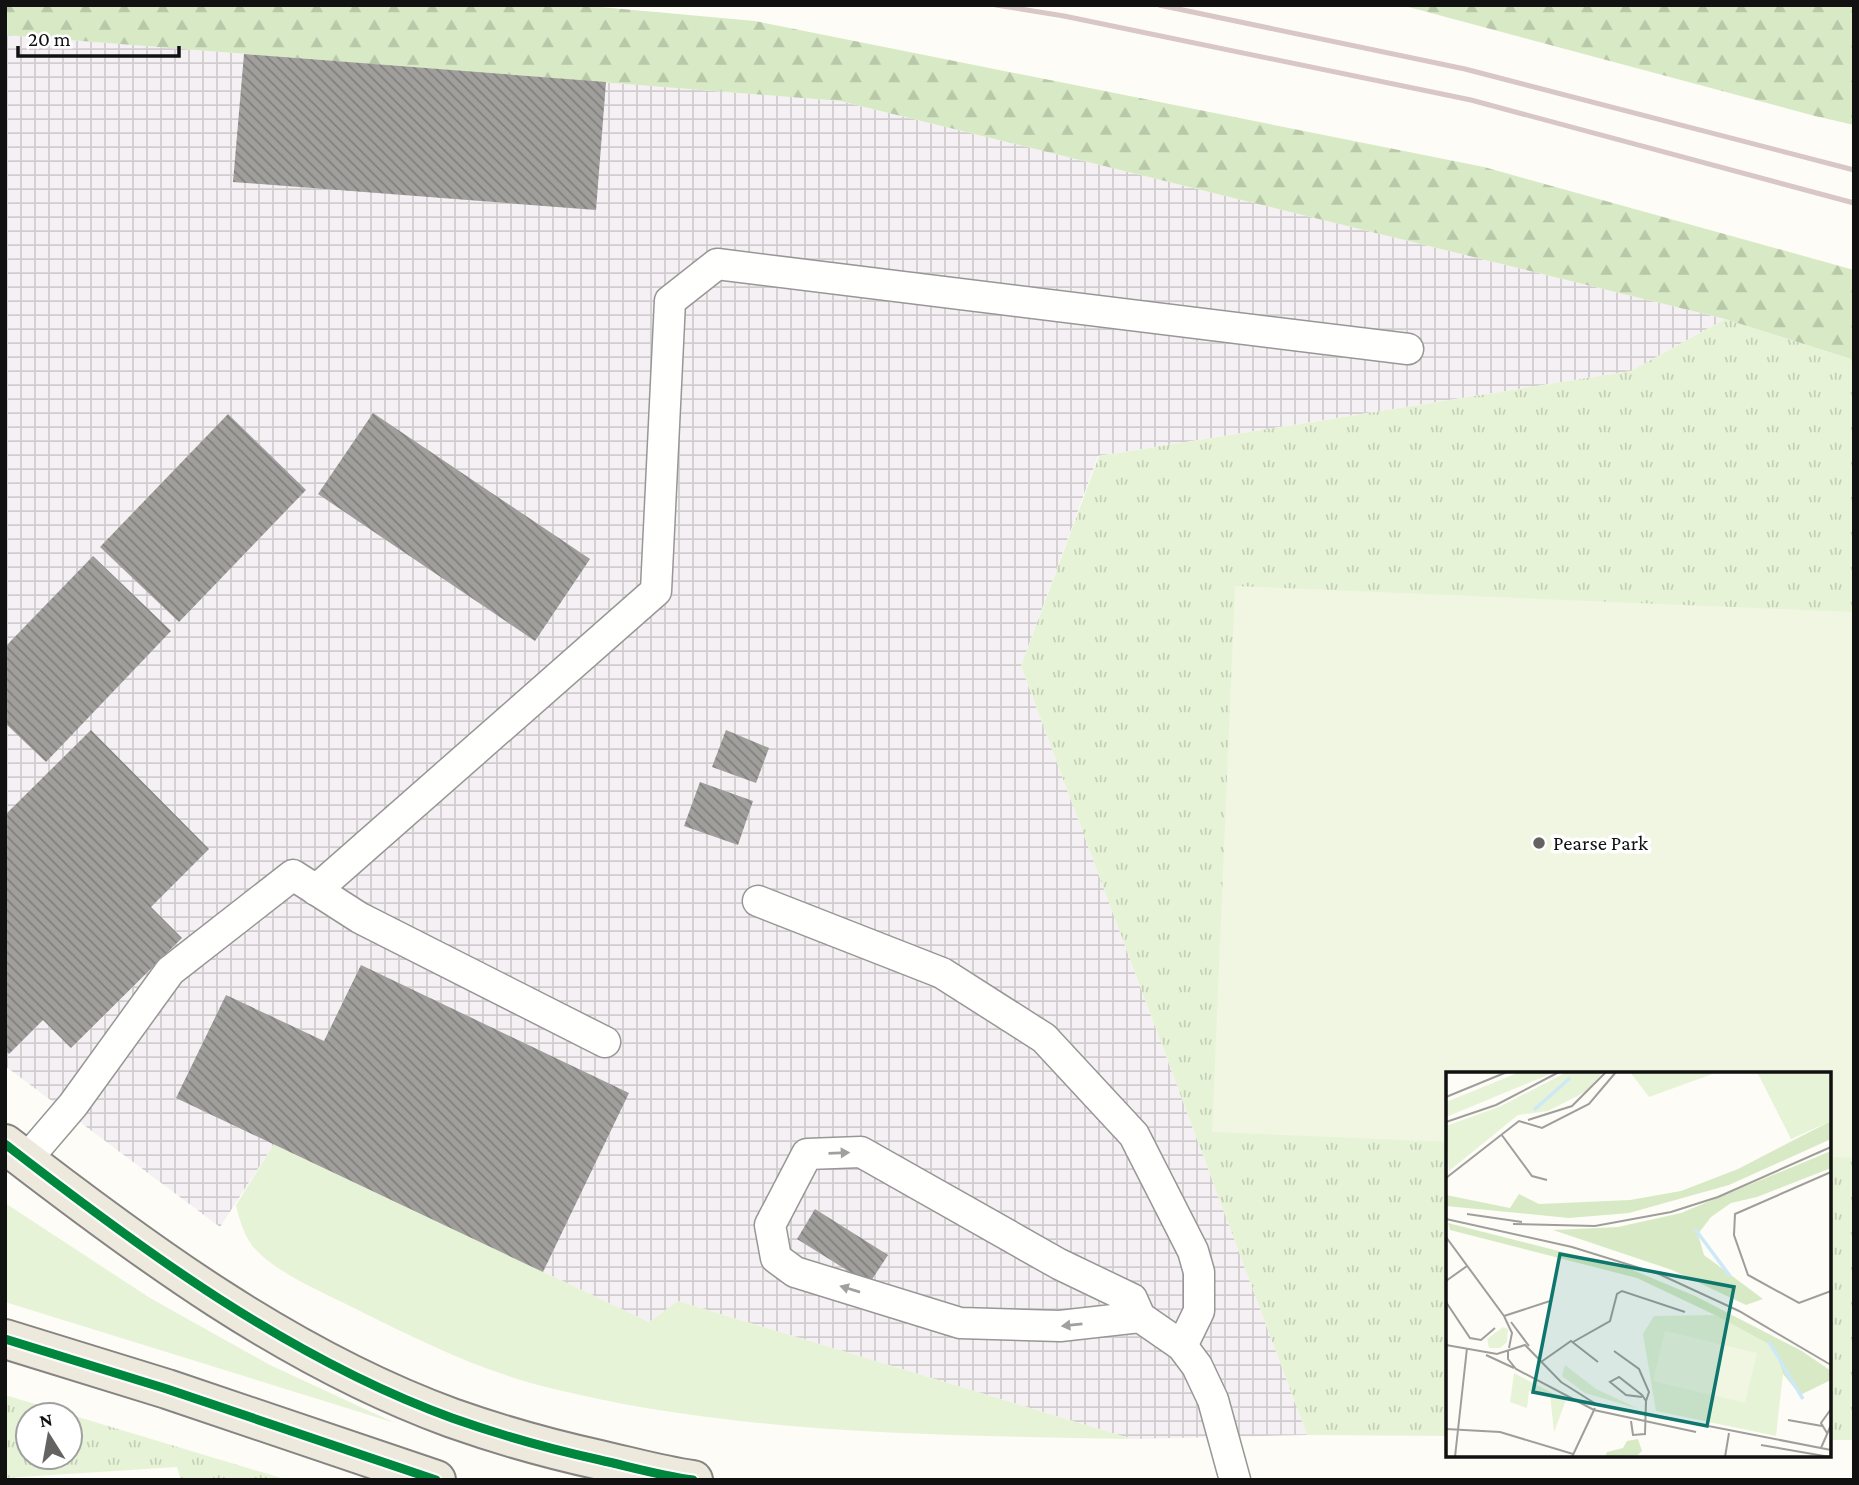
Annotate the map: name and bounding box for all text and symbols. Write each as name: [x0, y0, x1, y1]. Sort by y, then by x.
scale bar: [18, 14, 178, 58]
text: 20 m: [28, 27, 71, 51]
place label: Pearse Park: [1553, 831, 1648, 855]
marker: Pearse Park: [1531, 835, 1547, 851]
inset map: [1446, 1072, 1831, 1457]
one-way arrow: [829, 1147, 851, 1158]
one-way arrow: [839, 1283, 860, 1293]
one-way arrow: [1061, 1319, 1083, 1330]
north arrow: [14, 1401, 84, 1471]
text: N: [37, 1408, 54, 1431]

